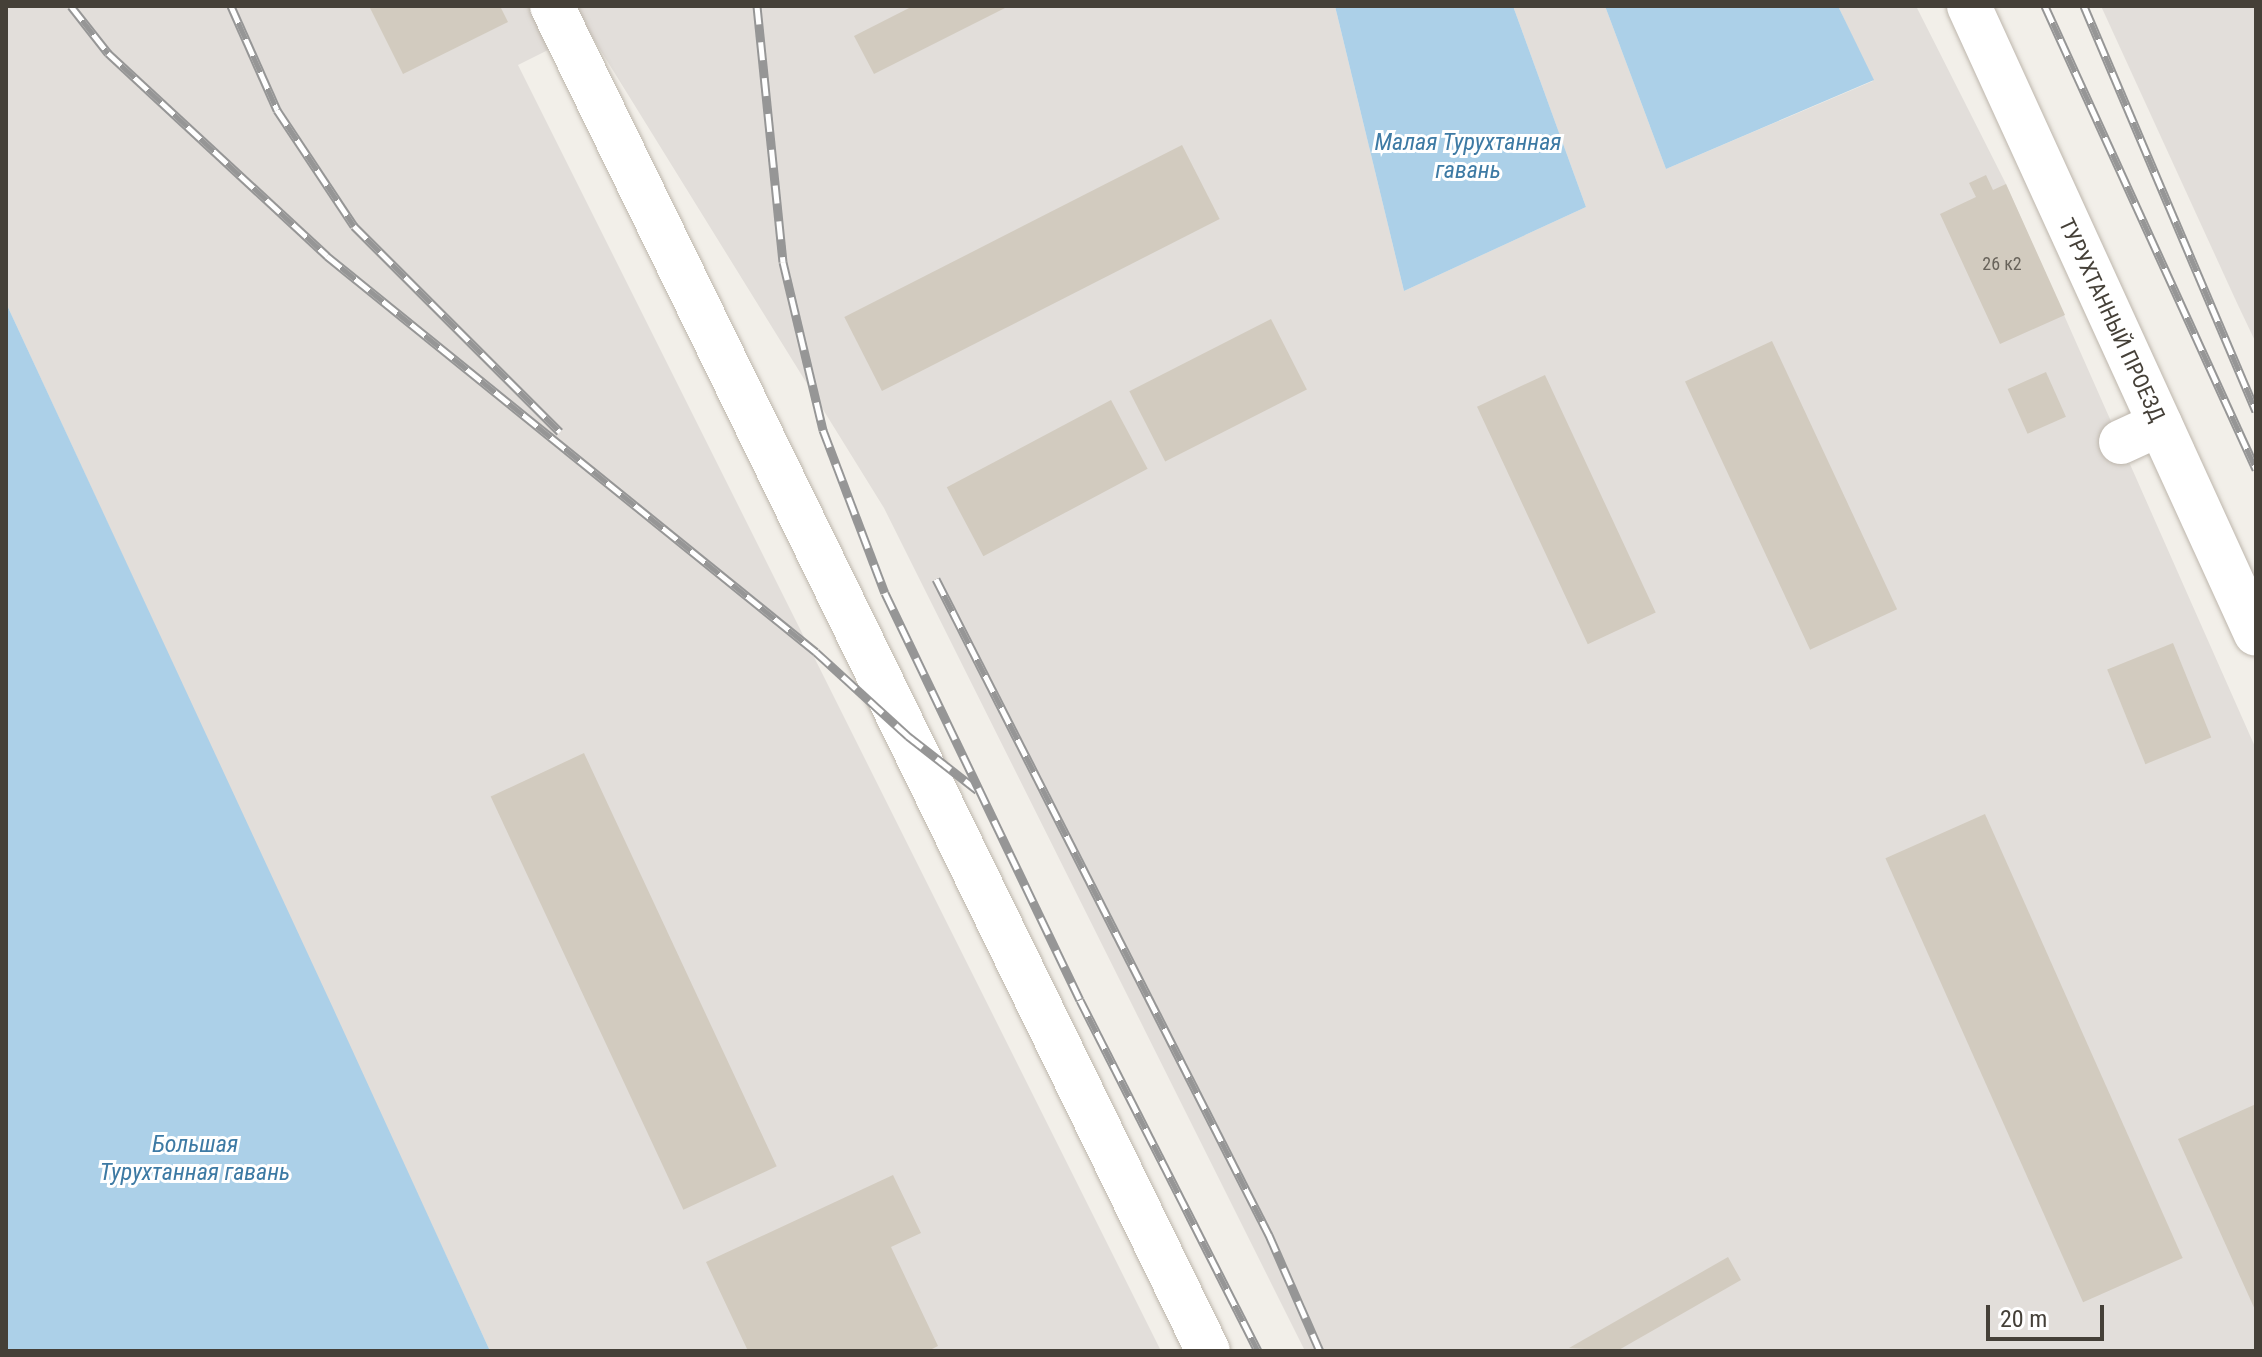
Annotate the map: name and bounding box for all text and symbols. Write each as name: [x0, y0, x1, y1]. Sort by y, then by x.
water label: Малая Турухтанная гавань: [1374, 129, 1562, 185]
street label: ТУРУХТАННЫЙ ПРОЕЗД: [2053, 214, 2171, 426]
house number: 26 к2: [1982, 253, 2022, 275]
water label: Большая Турухтанная гавань: [100, 1131, 290, 1187]
scale bar: [1990, 1289, 2108, 1339]
text: 20 m: [2000, 1305, 2047, 1333]

